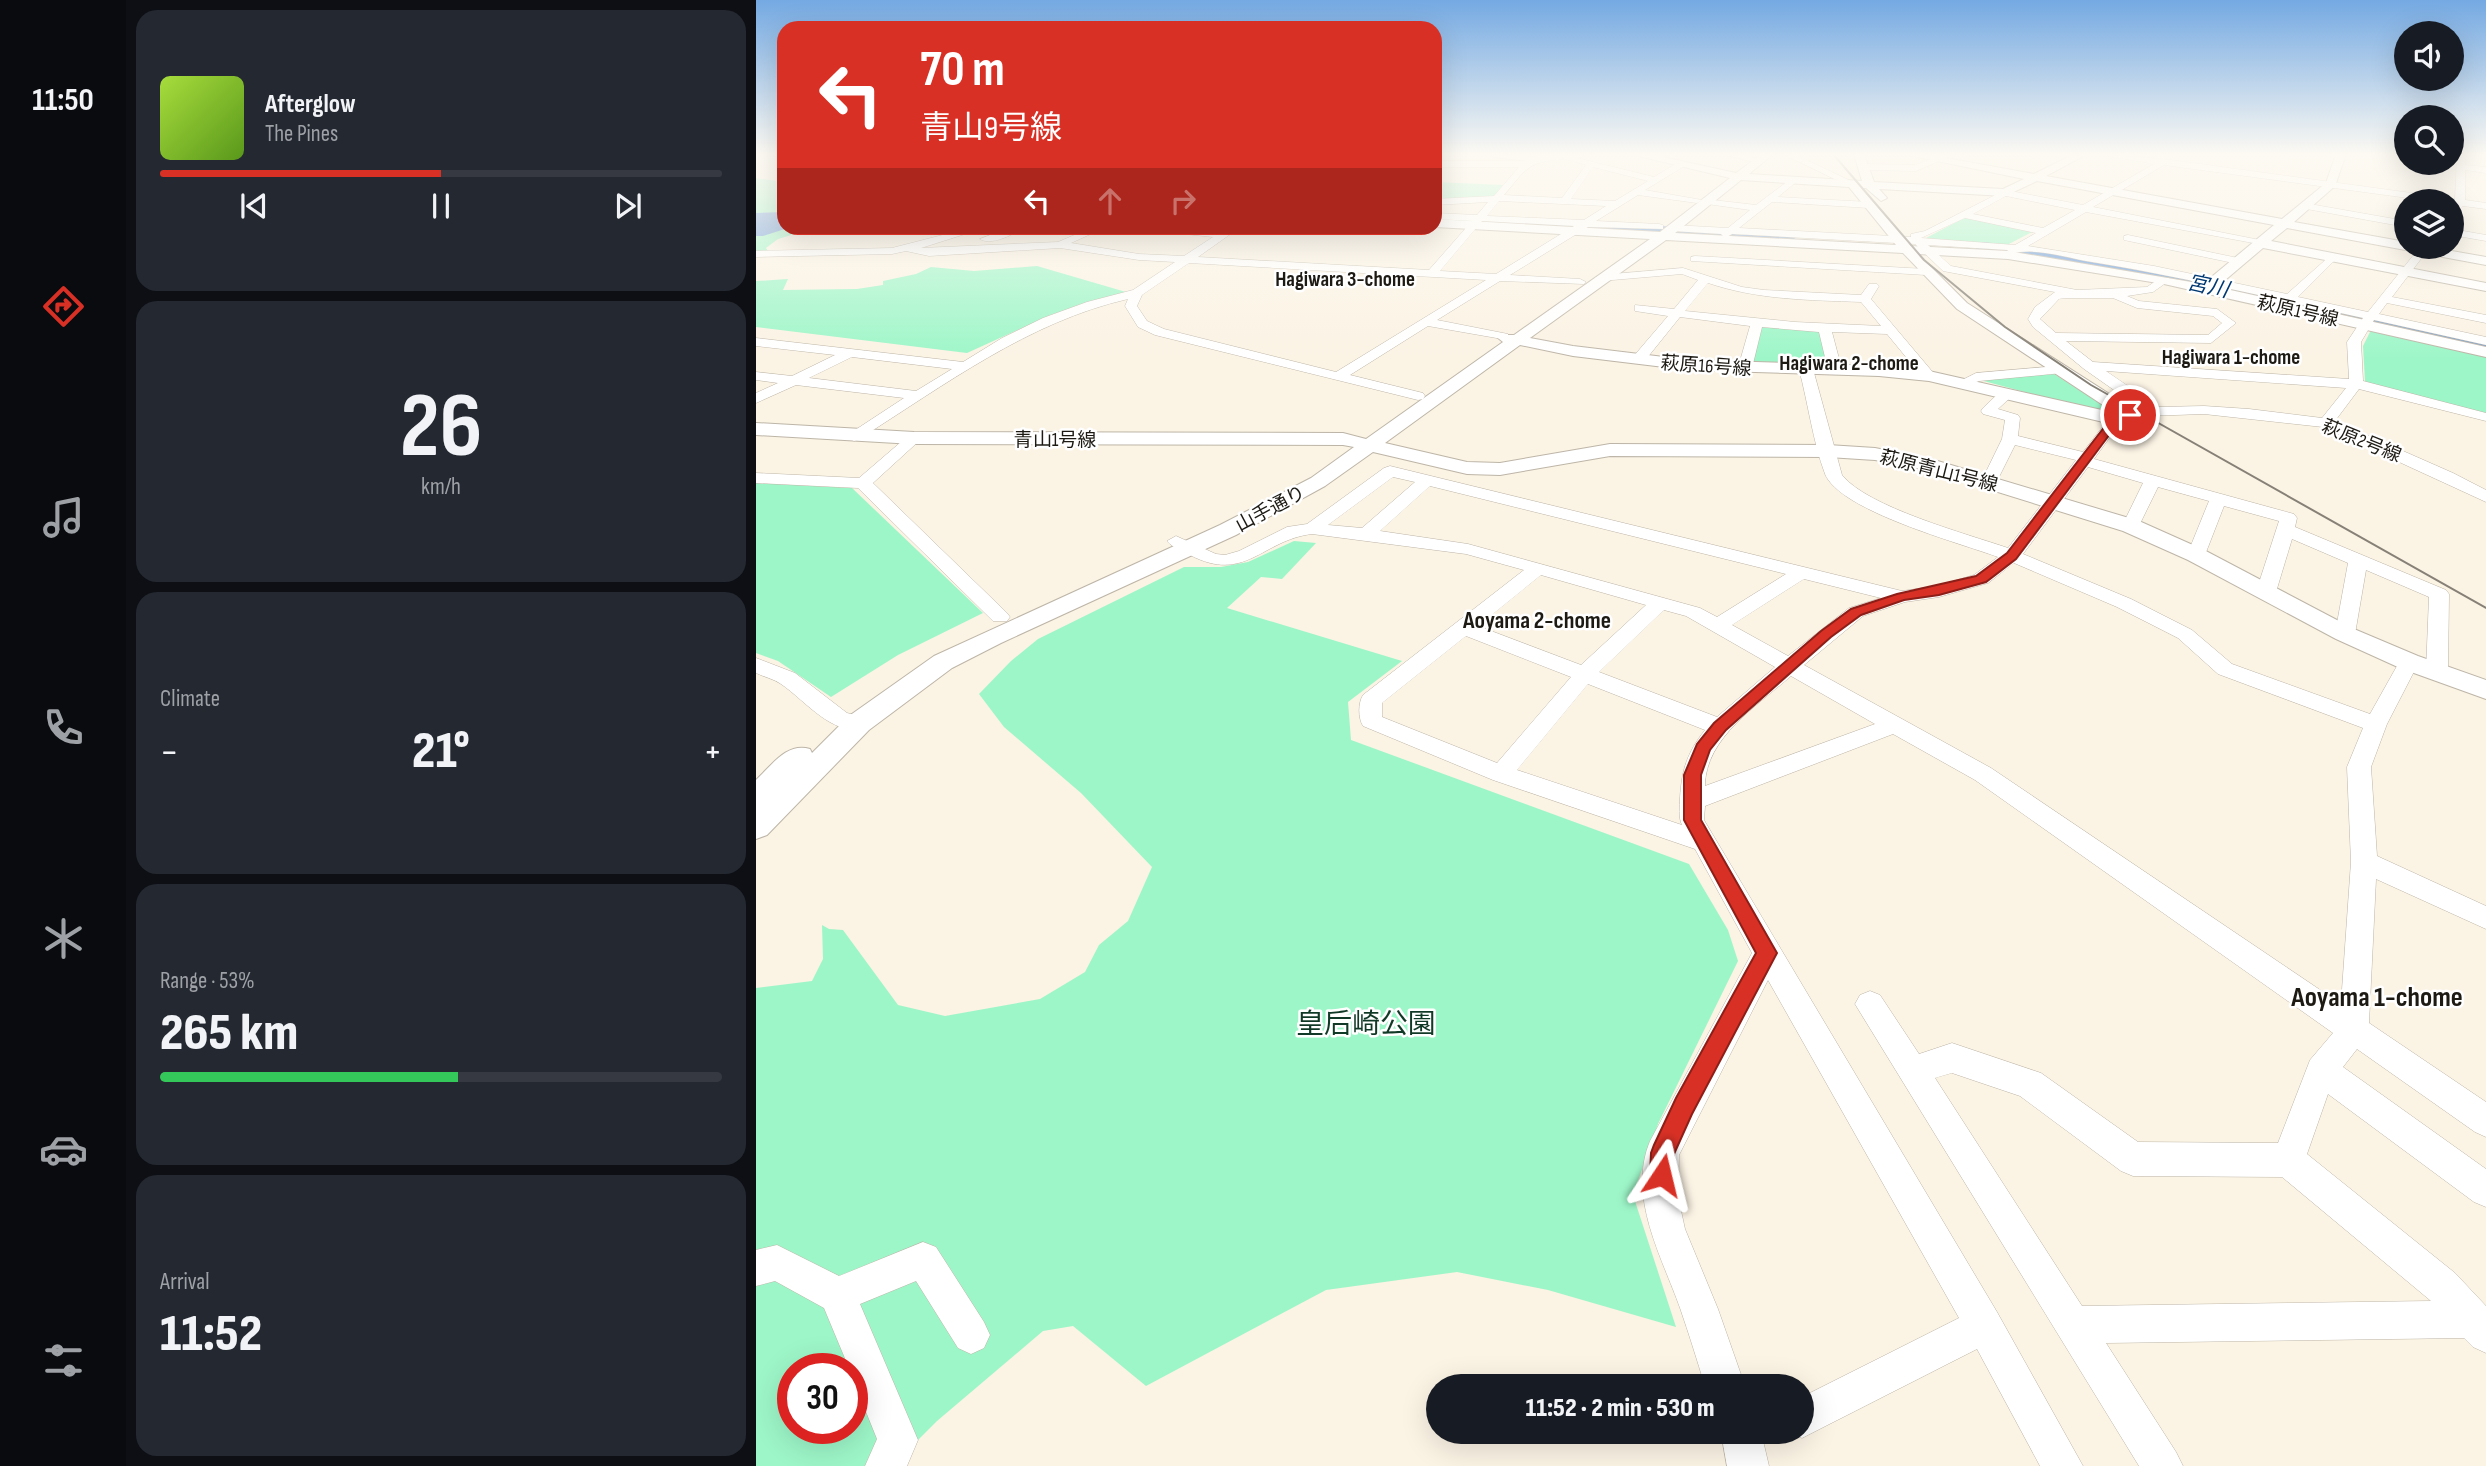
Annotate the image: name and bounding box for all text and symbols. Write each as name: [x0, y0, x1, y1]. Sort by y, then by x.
map controls: [2394, 21, 2464, 259]
button: sound: [2394, 21, 2464, 91]
text: 70 m: [920, 41, 1005, 100]
icon: left: [805, 49, 896, 140]
text: 11:50: [32, 81, 94, 120]
text: Afterglow: [265, 89, 356, 120]
button: search: [2394, 105, 2464, 175]
text: 青山9号線: [920, 109, 1062, 148]
text: The Pines: [265, 120, 338, 148]
icon: left: [1018, 182, 1056, 220]
icon: ahead: [1091, 182, 1129, 220]
icon: right: [1164, 182, 1202, 220]
icon: previous: [235, 187, 273, 225]
icon: pause: [422, 187, 460, 225]
icon: next: [609, 187, 647, 225]
button: layers: [2394, 189, 2464, 259]
district label: Hagiwara 3-chome: [1275, 267, 1415, 292]
water label: 宮川: [2185, 270, 2233, 303]
icon: directions: [39, 282, 88, 331]
street label: 萩原1号線: [2255, 291, 2341, 332]
district label: Hagiwara 1-chome: [2162, 345, 2300, 370]
district label: Hagiwara 2-chome: [1779, 351, 1919, 376]
street label: 萩原16号線: [1660, 352, 1752, 381]
text: 26: [400, 373, 482, 482]
pin: [2100, 385, 2160, 445]
icon: arrive: [2111, 396, 2149, 434]
street label: 萩原2号線: [2318, 415, 2405, 468]
street label: 青山1号線: [1014, 429, 1096, 452]
street label: 萩原青山1号線: [1877, 446, 2000, 497]
text: km/h: [421, 473, 461, 501]
street label: 山手通り: [1232, 481, 1310, 537]
icon: music: [39, 493, 88, 542]
district label: Aoyama 2-chome: [1462, 606, 1611, 635]
text: Climate: [160, 685, 220, 713]
icon: phone: [39, 703, 88, 752]
text: 21°: [412, 720, 470, 783]
text: −: [160, 730, 179, 775]
text: +: [703, 730, 722, 775]
icon: climate: [39, 914, 88, 963]
text: Range · 53%: [160, 967, 255, 995]
district label: Aoyama 1-chome: [2290, 981, 2463, 1014]
text: 265 km: [160, 1002, 298, 1065]
park label: 皇后崎公園: [1296, 1008, 1436, 1041]
icon: car: [39, 1125, 88, 1174]
position arrow: [1625, 1138, 1699, 1212]
text: Arrival: [160, 1268, 209, 1296]
text: 11:52: [160, 1303, 262, 1366]
icon: filters: [39, 1336, 88, 1385]
speed limit sign: 30: [777, 1353, 868, 1444]
text: 11:52 · 2 min · 530 m: [1526, 1393, 1714, 1424]

